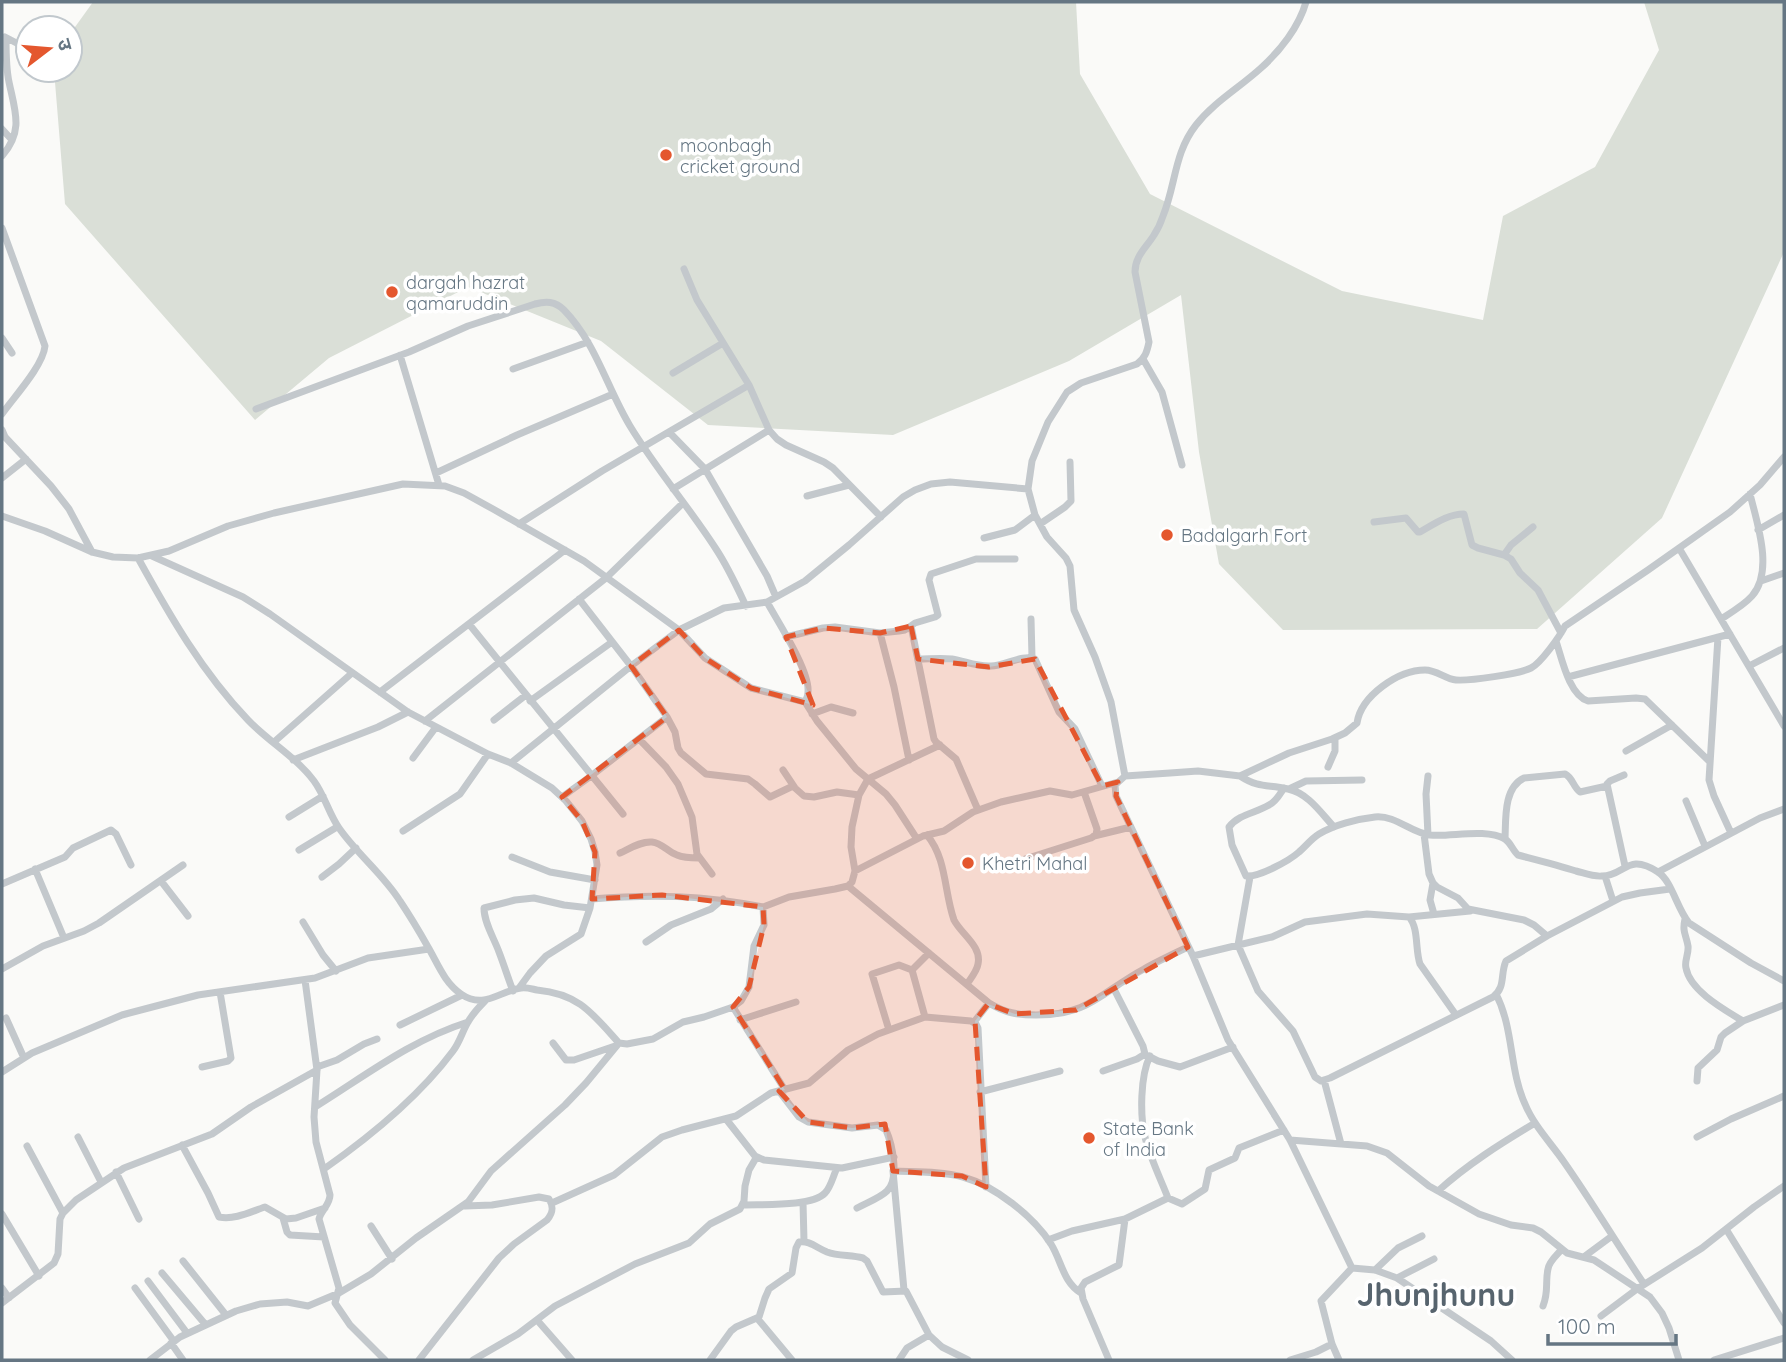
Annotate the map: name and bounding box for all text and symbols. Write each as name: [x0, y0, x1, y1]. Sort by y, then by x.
north arrow: [14, 14, 84, 84]
text: उ: [52, 36, 79, 54]
place label: moonbagh cricket ground: [680, 134, 800, 178]
marker: moonbagh cricket ground: [658, 147, 674, 163]
place label: dargah hazrat qamaruddin: [406, 271, 525, 315]
marker: dargah hazrat qamaruddin: [384, 284, 400, 300]
place label: Badalgarh Fort: [1181, 524, 1307, 547]
marker: Badalgarh Fort: [1159, 527, 1175, 543]
place label: Khetri Mahal: [982, 852, 1087, 875]
marker: Khetri Mahal: [960, 855, 976, 871]
place label: State Bank of India: [1103, 1117, 1194, 1161]
marker: State Bank of India: [1081, 1130, 1097, 1146]
district label: Jhunjhunu: [1357, 1274, 1515, 1314]
scale bar: [1548, 1302, 1676, 1346]
text: 100 m: [1558, 1313, 1616, 1339]

